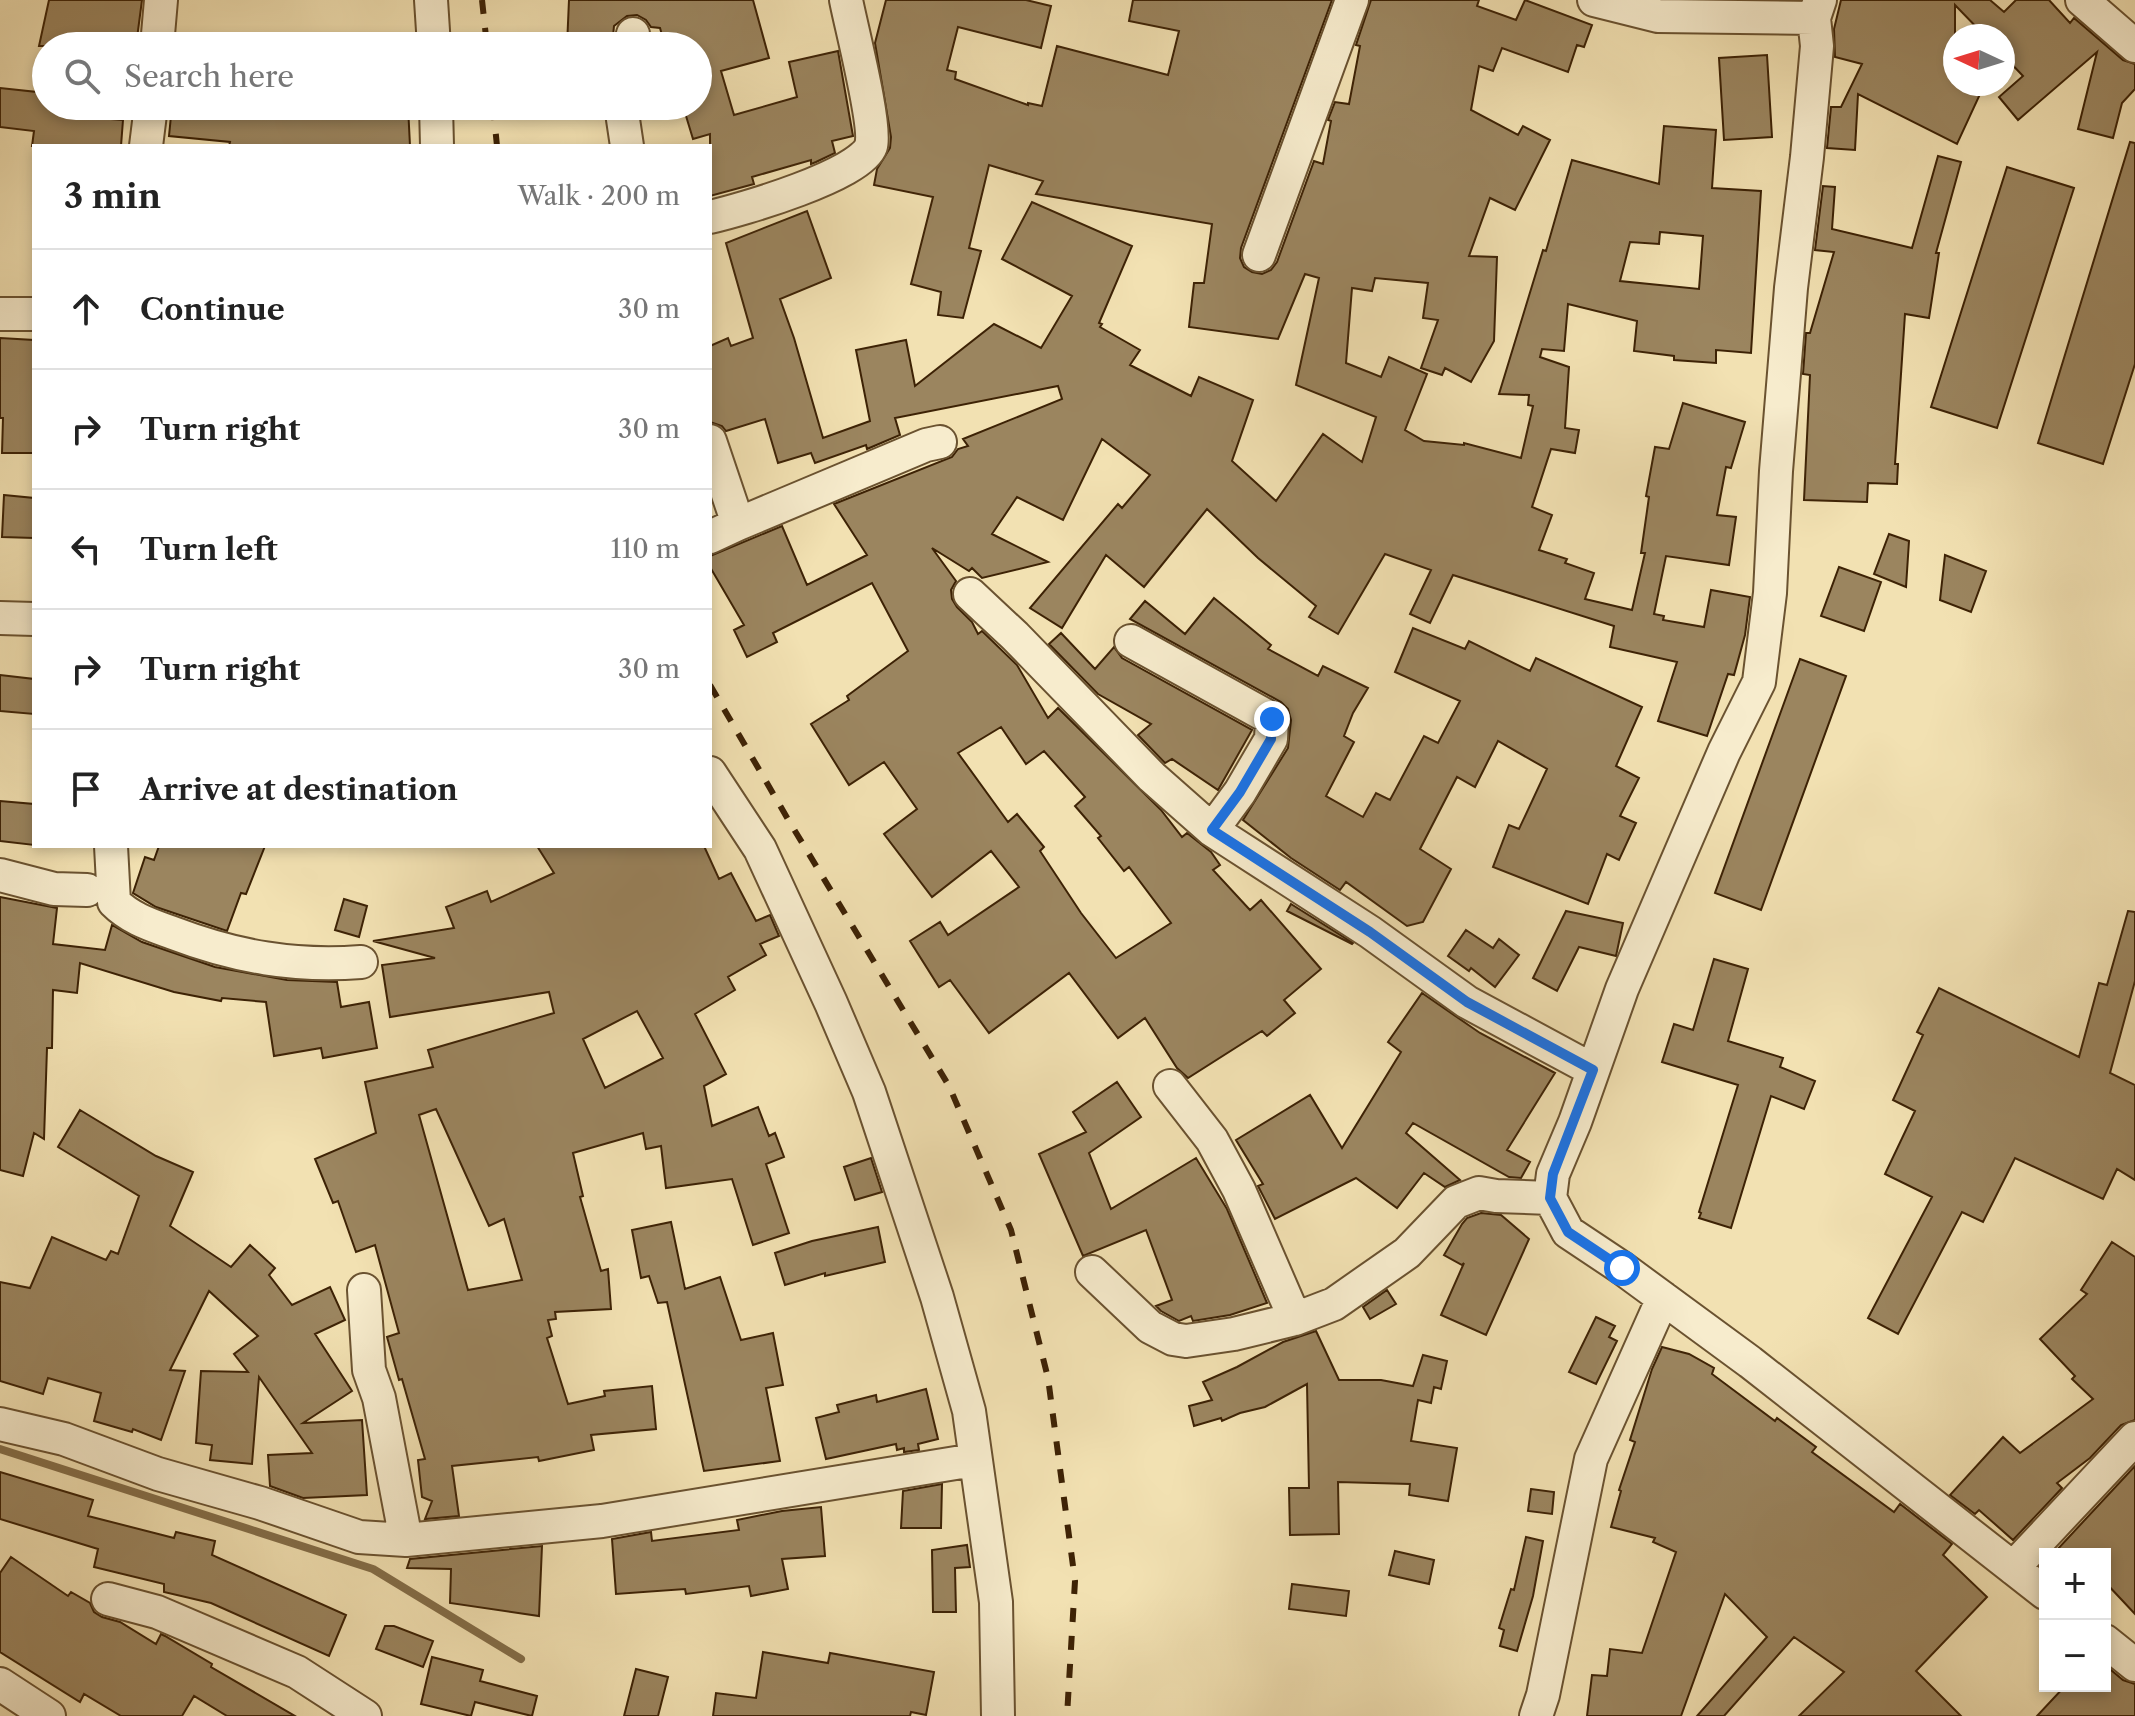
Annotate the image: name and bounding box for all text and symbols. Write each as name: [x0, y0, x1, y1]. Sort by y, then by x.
north arrow: [1943, 24, 2015, 96]
search box: [32, 32, 712, 120]
icon: search: [60, 54, 104, 98]
text: Search here: [124, 58, 294, 95]
text: 3 min: [64, 175, 161, 217]
text: Walk · 200 m: [518, 180, 680, 212]
icon: ahead: [64, 287, 108, 331]
text: Continue: [140, 291, 285, 328]
text: 30 m: [618, 293, 680, 325]
icon: right: [64, 407, 108, 451]
text: Turn right: [140, 411, 300, 448]
text: 30 m: [618, 413, 680, 445]
icon: left: [64, 527, 108, 571]
text: Turn left: [140, 531, 277, 568]
text: 110 m: [611, 533, 680, 565]
icon: right: [64, 647, 108, 691]
text: Turn right: [140, 651, 300, 688]
text: 30 m: [618, 653, 680, 685]
route end: [1254, 701, 1290, 737]
icon: arrive: [64, 767, 108, 811]
text: Arrive at destination: [140, 771, 458, 808]
route start: [1604, 1250, 1640, 1286]
map controls: [2039, 1548, 2111, 1692]
button: +: [2039, 1548, 2111, 1620]
button: −: [2039, 1620, 2111, 1692]

